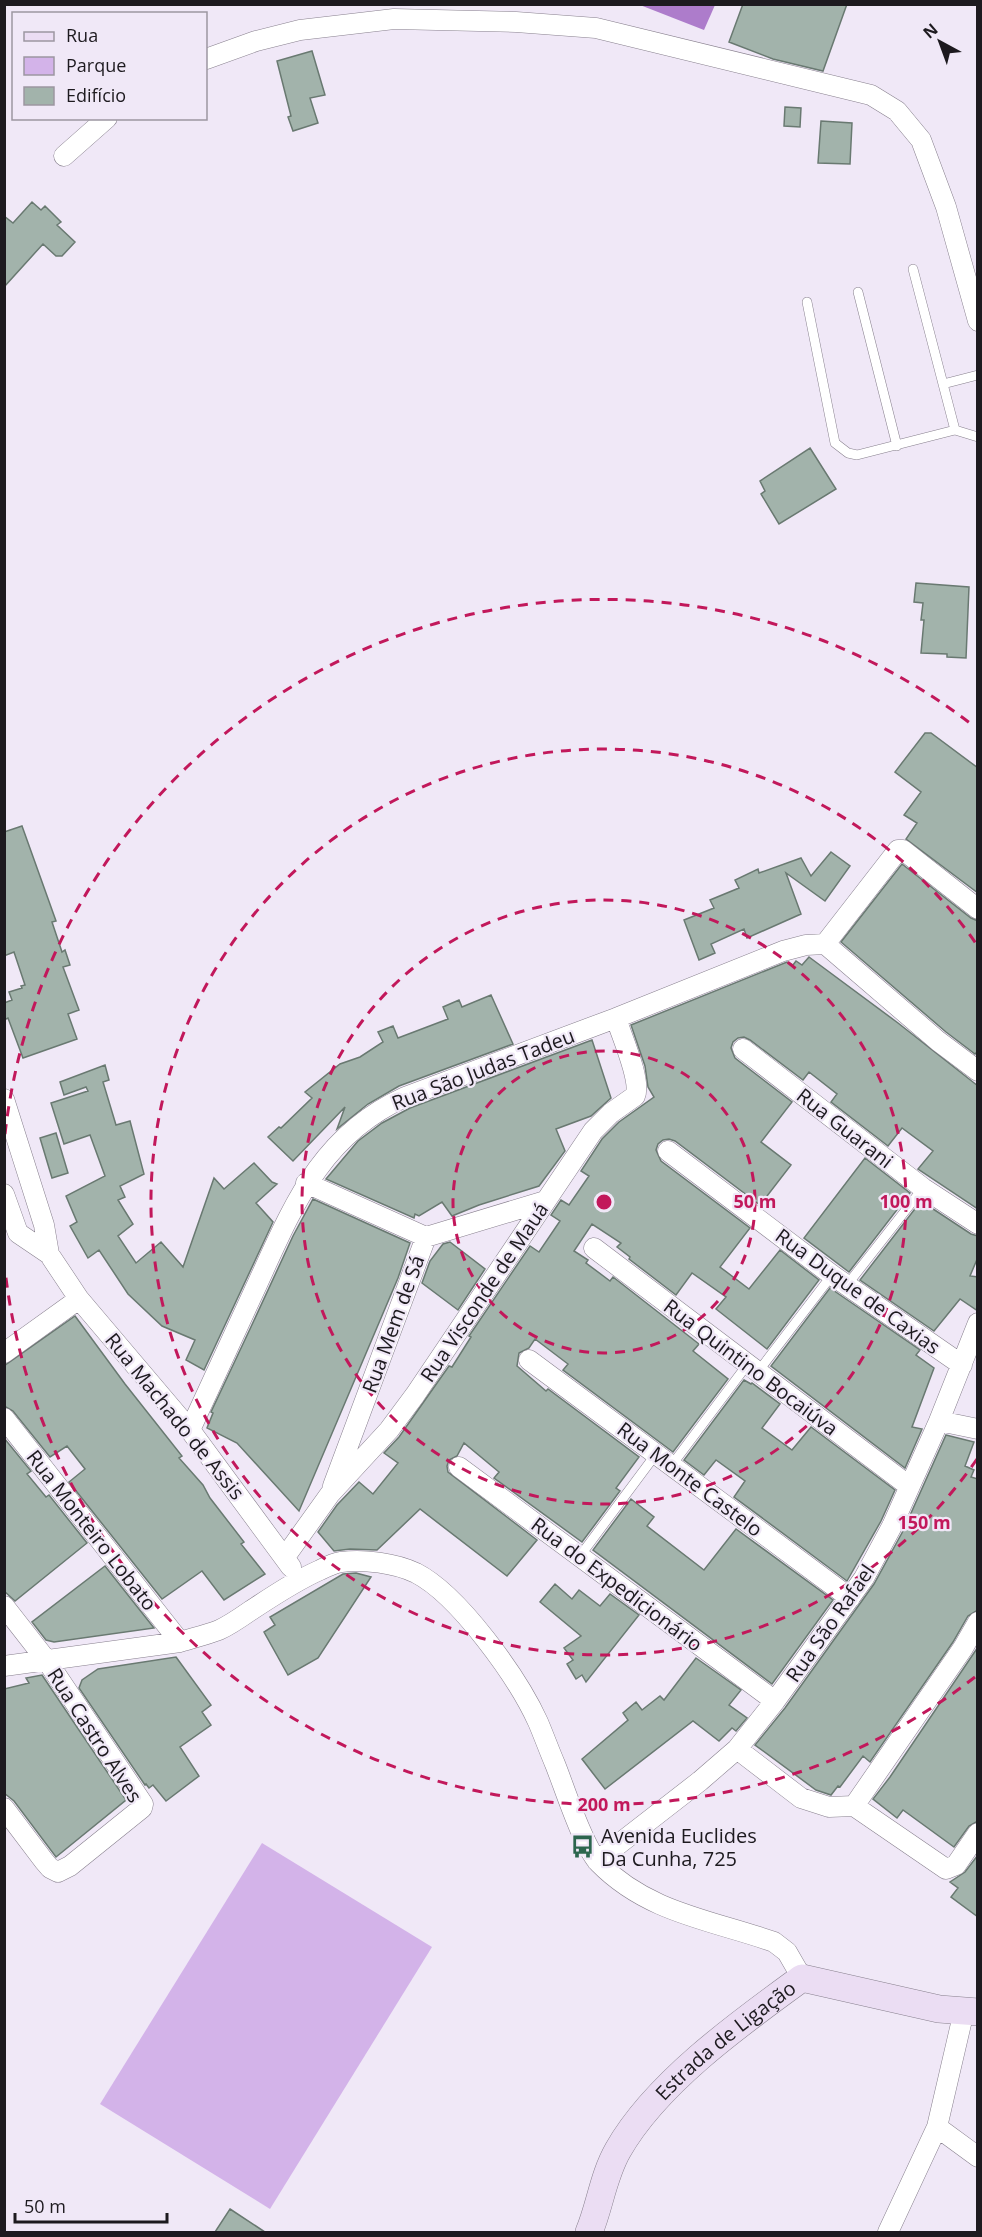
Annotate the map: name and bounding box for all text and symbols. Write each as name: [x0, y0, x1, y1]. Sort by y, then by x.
legend: [12, 12, 207, 120]
north arrow: [910, 12, 970, 72]
text: N: [918, 18, 942, 43]
text: Rua: [66, 23, 98, 47]
text: Parque: [66, 53, 126, 77]
text: Edifício: [66, 83, 126, 107]
street label: Rua São Judas Tadeu: [388, 1022, 578, 1116]
street label: Rua Guarani: [791, 1082, 899, 1174]
text: 50 m: [734, 1189, 776, 1213]
text: 100 m: [879, 1189, 933, 1213]
centre of rings: [594, 1192, 614, 1212]
street label: Rua Visconde de Mauá: [414, 1197, 554, 1387]
street label: Rua Duque de Caxias: [770, 1222, 946, 1360]
street label: Rua Mem de Sá: [356, 1251, 430, 1397]
street label: Rua Quintino Bocaiúva: [658, 1292, 844, 1442]
street label: Rua Machado de Assis: [99, 1327, 251, 1505]
street label: Rua Monte Castelo: [612, 1415, 768, 1543]
street label: Rua Monteiro Lobato: [21, 1444, 163, 1616]
text: 150 m: [897, 1510, 951, 1534]
street label: Rua do Expedicionário: [526, 1511, 708, 1657]
street label: Rua São Rafael: [779, 1559, 881, 1687]
street label: Rua Castro Alves: [41, 1663, 149, 1807]
text: 200 m: [577, 1792, 631, 1816]
place label: Avenida Euclides Da Cunha, 725: [601, 1822, 757, 1872]
bus stop icon: Avenida Euclides Da Cunha, 725: [570, 1834, 596, 1860]
street label: Estrada de Ligação: [649, 1974, 801, 2106]
scale bar: [15, 2186, 166, 2224]
text: 50 m: [24, 2194, 66, 2218]

